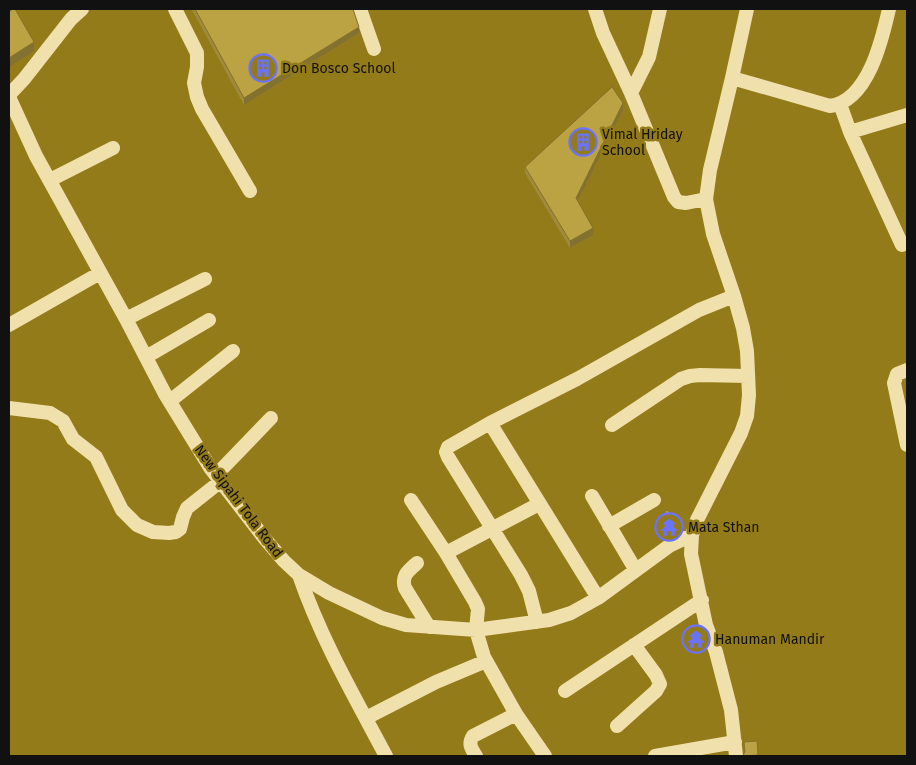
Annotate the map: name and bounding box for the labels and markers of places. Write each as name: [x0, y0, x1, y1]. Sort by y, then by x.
building icon: Don Bosco School: [248, 53, 278, 83]
place label: Don Bosco School: [282, 60, 396, 77]
place label: Vimal Hriday School: [602, 126, 683, 159]
building icon: Vimal Hriday School: [568, 127, 598, 157]
temple icon: Mata Sthan: [654, 512, 684, 542]
place label: Mata Sthan: [688, 519, 760, 536]
temple icon: Hanuman Mandir: [681, 624, 711, 654]
place label: Hanuman Mandir: [715, 631, 825, 648]

